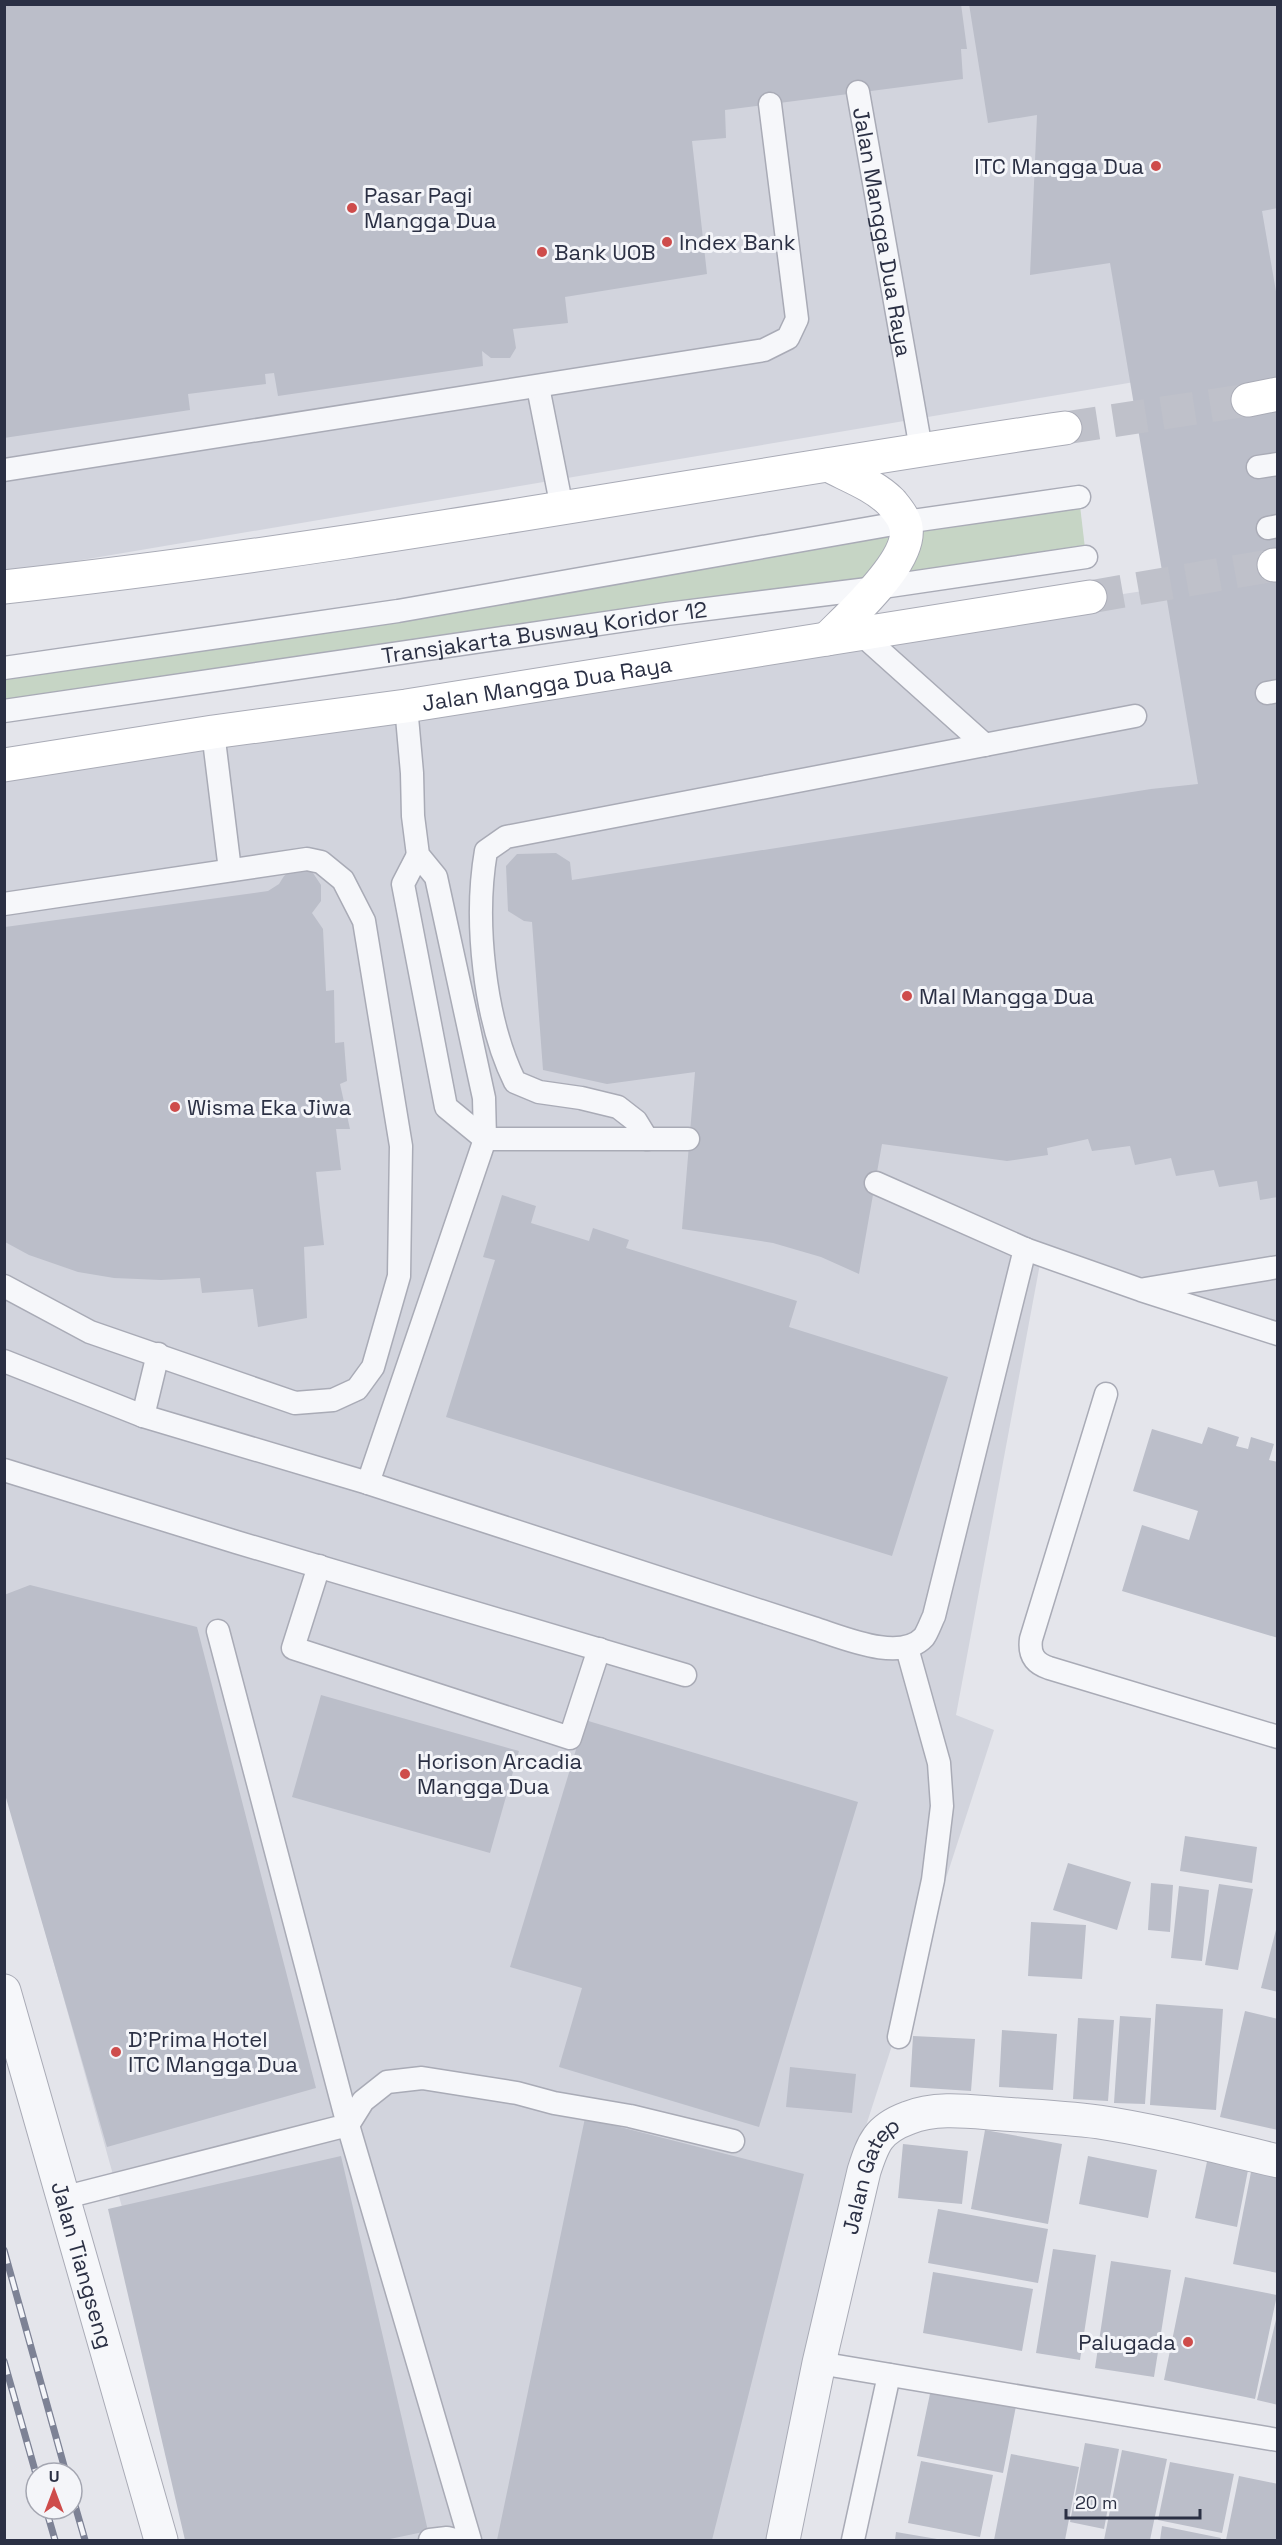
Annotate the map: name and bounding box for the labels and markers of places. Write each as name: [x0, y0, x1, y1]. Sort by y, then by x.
place label: ITC Mangga Dua: [974, 152, 1144, 180]
marker: ITC Mangga Dua: [1149, 159, 1163, 173]
place label: Pasar Pagi Mangga Dua: [364, 181, 497, 234]
marker: Pasar Pagi Mangga Dua: [345, 201, 359, 215]
place label: Index Bank: [679, 228, 796, 256]
marker: Index Bank: [660, 235, 674, 249]
place label: Bank UOB: [554, 238, 656, 266]
marker: Bank UOB: [535, 245, 549, 259]
place label: Mal Mangga Dua: [919, 982, 1094, 1010]
marker: Mal Mangga Dua: [900, 989, 914, 1003]
place label: Wisma Eka Jiwa: [187, 1093, 352, 1121]
marker: Wisma Eka Jiwa: [168, 1100, 182, 1114]
place label: Horison Arcadia Mangga Dua: [417, 1747, 583, 1800]
marker: Horison Arcadia Mangga Dua: [398, 1767, 412, 1781]
place label: D'Prima Hotel ITC Mangga Dua: [128, 2025, 298, 2078]
marker: D'Prima Hotel ITC Mangga Dua: [109, 2045, 123, 2059]
place label: Palugada: [1078, 2328, 1176, 2356]
marker: Palugada: [1181, 2335, 1195, 2349]

